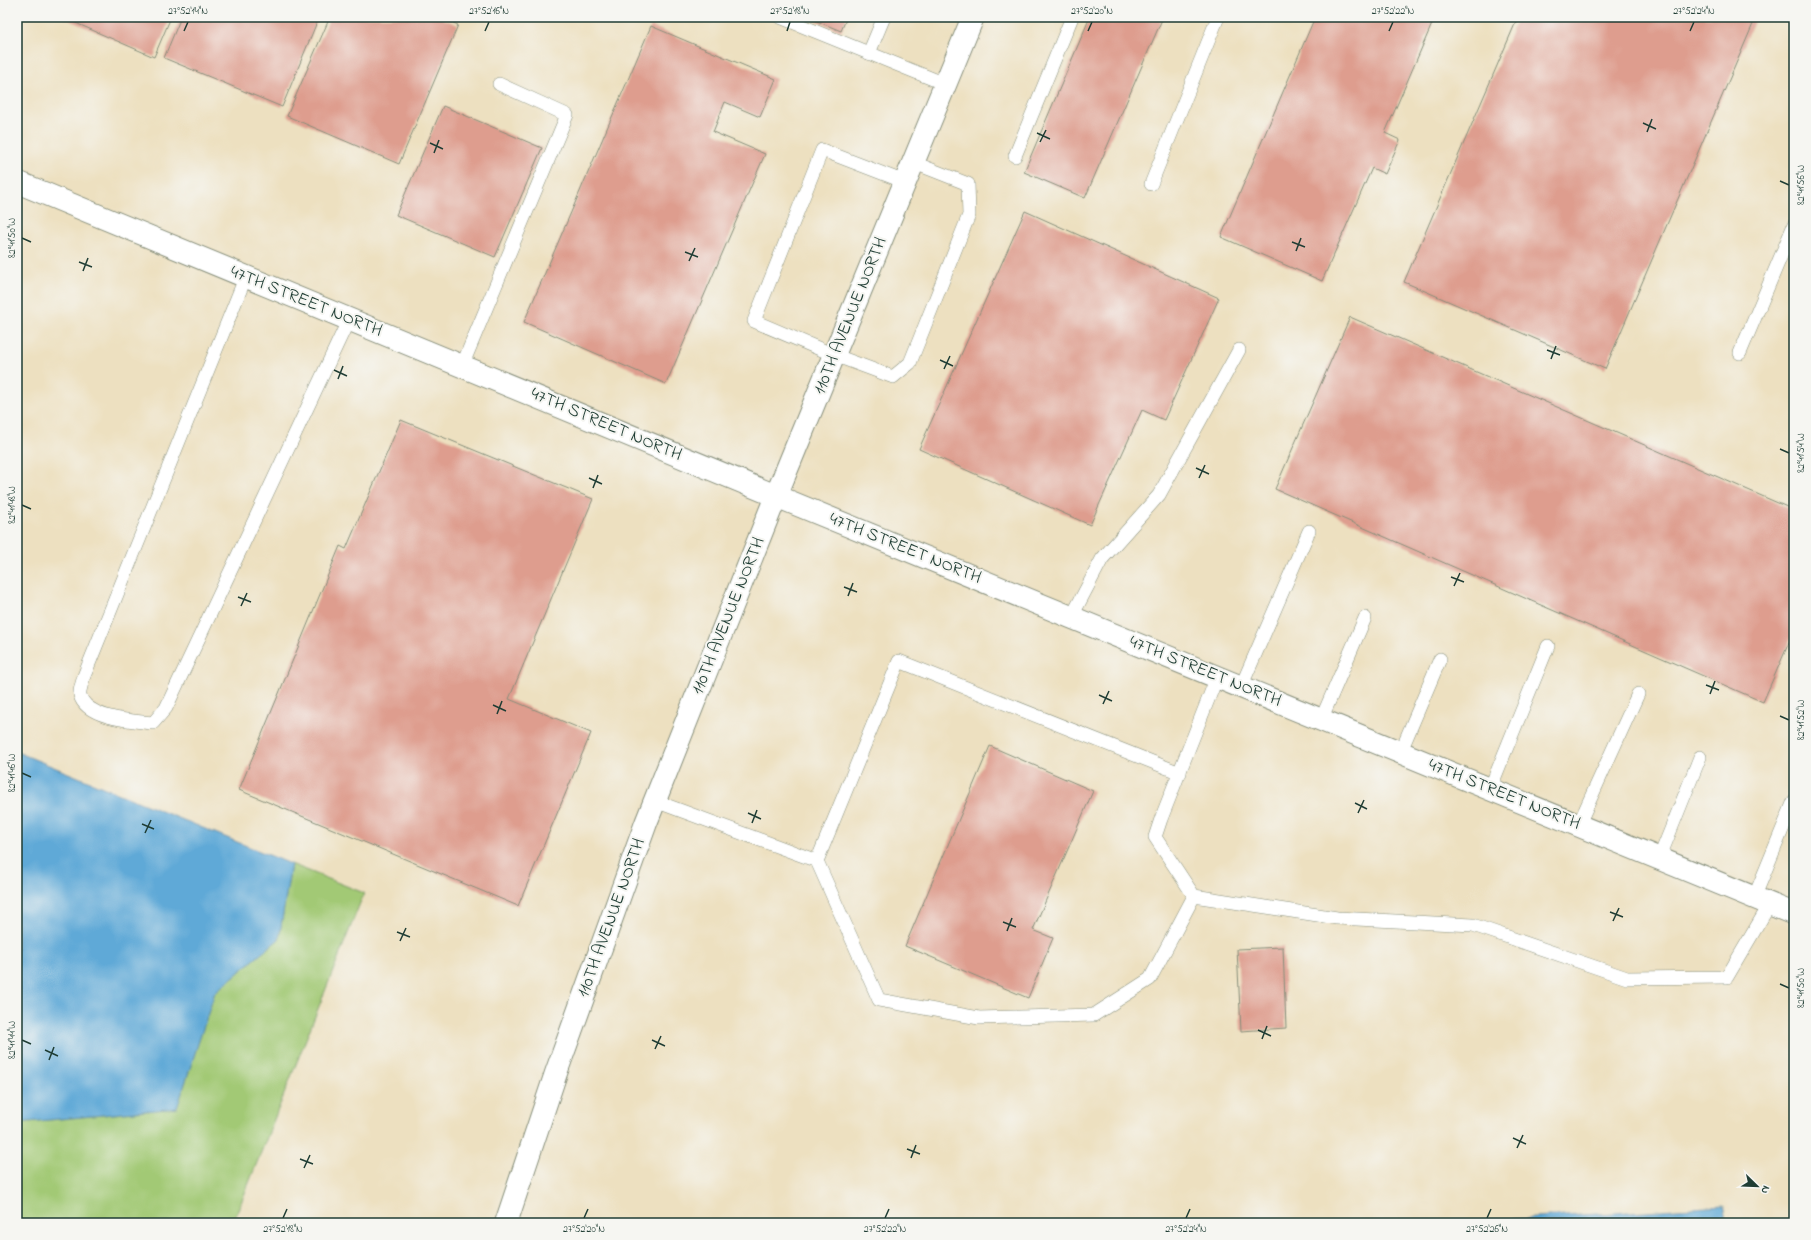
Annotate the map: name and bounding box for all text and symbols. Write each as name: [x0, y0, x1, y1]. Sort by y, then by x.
text: 27°52'14"N: [168, 4, 208, 19]
text: 27°52'16"N: [469, 4, 509, 19]
text: 27°52'18"N: [770, 4, 810, 19]
text: 27°52'20"N: [1071, 4, 1113, 19]
text: 27°52'22"N: [1372, 4, 1415, 19]
text: 27°52'24"N: [1673, 4, 1715, 19]
text: 82°41'56"W: [1794, 165, 1809, 205]
text: 82°41'50"W: [5, 218, 20, 258]
street label: 110TH AVENUE NORTH: [808, 233, 894, 399]
street label: 47TH STREET NORTH: [226, 260, 386, 344]
street label: 47TH STREET NORTH: [526, 381, 686, 469]
text: 82°41'54"W: [1794, 433, 1809, 473]
text: 82°41'48"W: [5, 486, 20, 524]
street label: 47TH STREET NORTH: [825, 507, 985, 591]
street label: 110TH AVENUE NORTH: [686, 533, 772, 699]
street label: 47TH STREET NORTH: [1125, 630, 1285, 714]
text: 82°41'52"W: [1794, 699, 1809, 740]
street label: 47TH STREET NORTH: [1424, 753, 1584, 837]
text: 82°41'46"W: [5, 754, 20, 792]
street label: 110TH AVENUE NORTH: [571, 835, 653, 1001]
text: 82°41'50"W: [1794, 968, 1809, 1008]
text: 82°41'44"W: [5, 1021, 20, 1059]
north arrow: [1737, 1166, 1777, 1206]
text: N: [1756, 1183, 1774, 1196]
text: 27°52'18"N: [263, 1222, 303, 1237]
text: 27°52'20"N: [563, 1222, 605, 1237]
text: 27°52'22"N: [864, 1222, 907, 1237]
text: 27°52'24"N: [1165, 1222, 1207, 1237]
text: 27°52'26"N: [1466, 1222, 1508, 1237]

